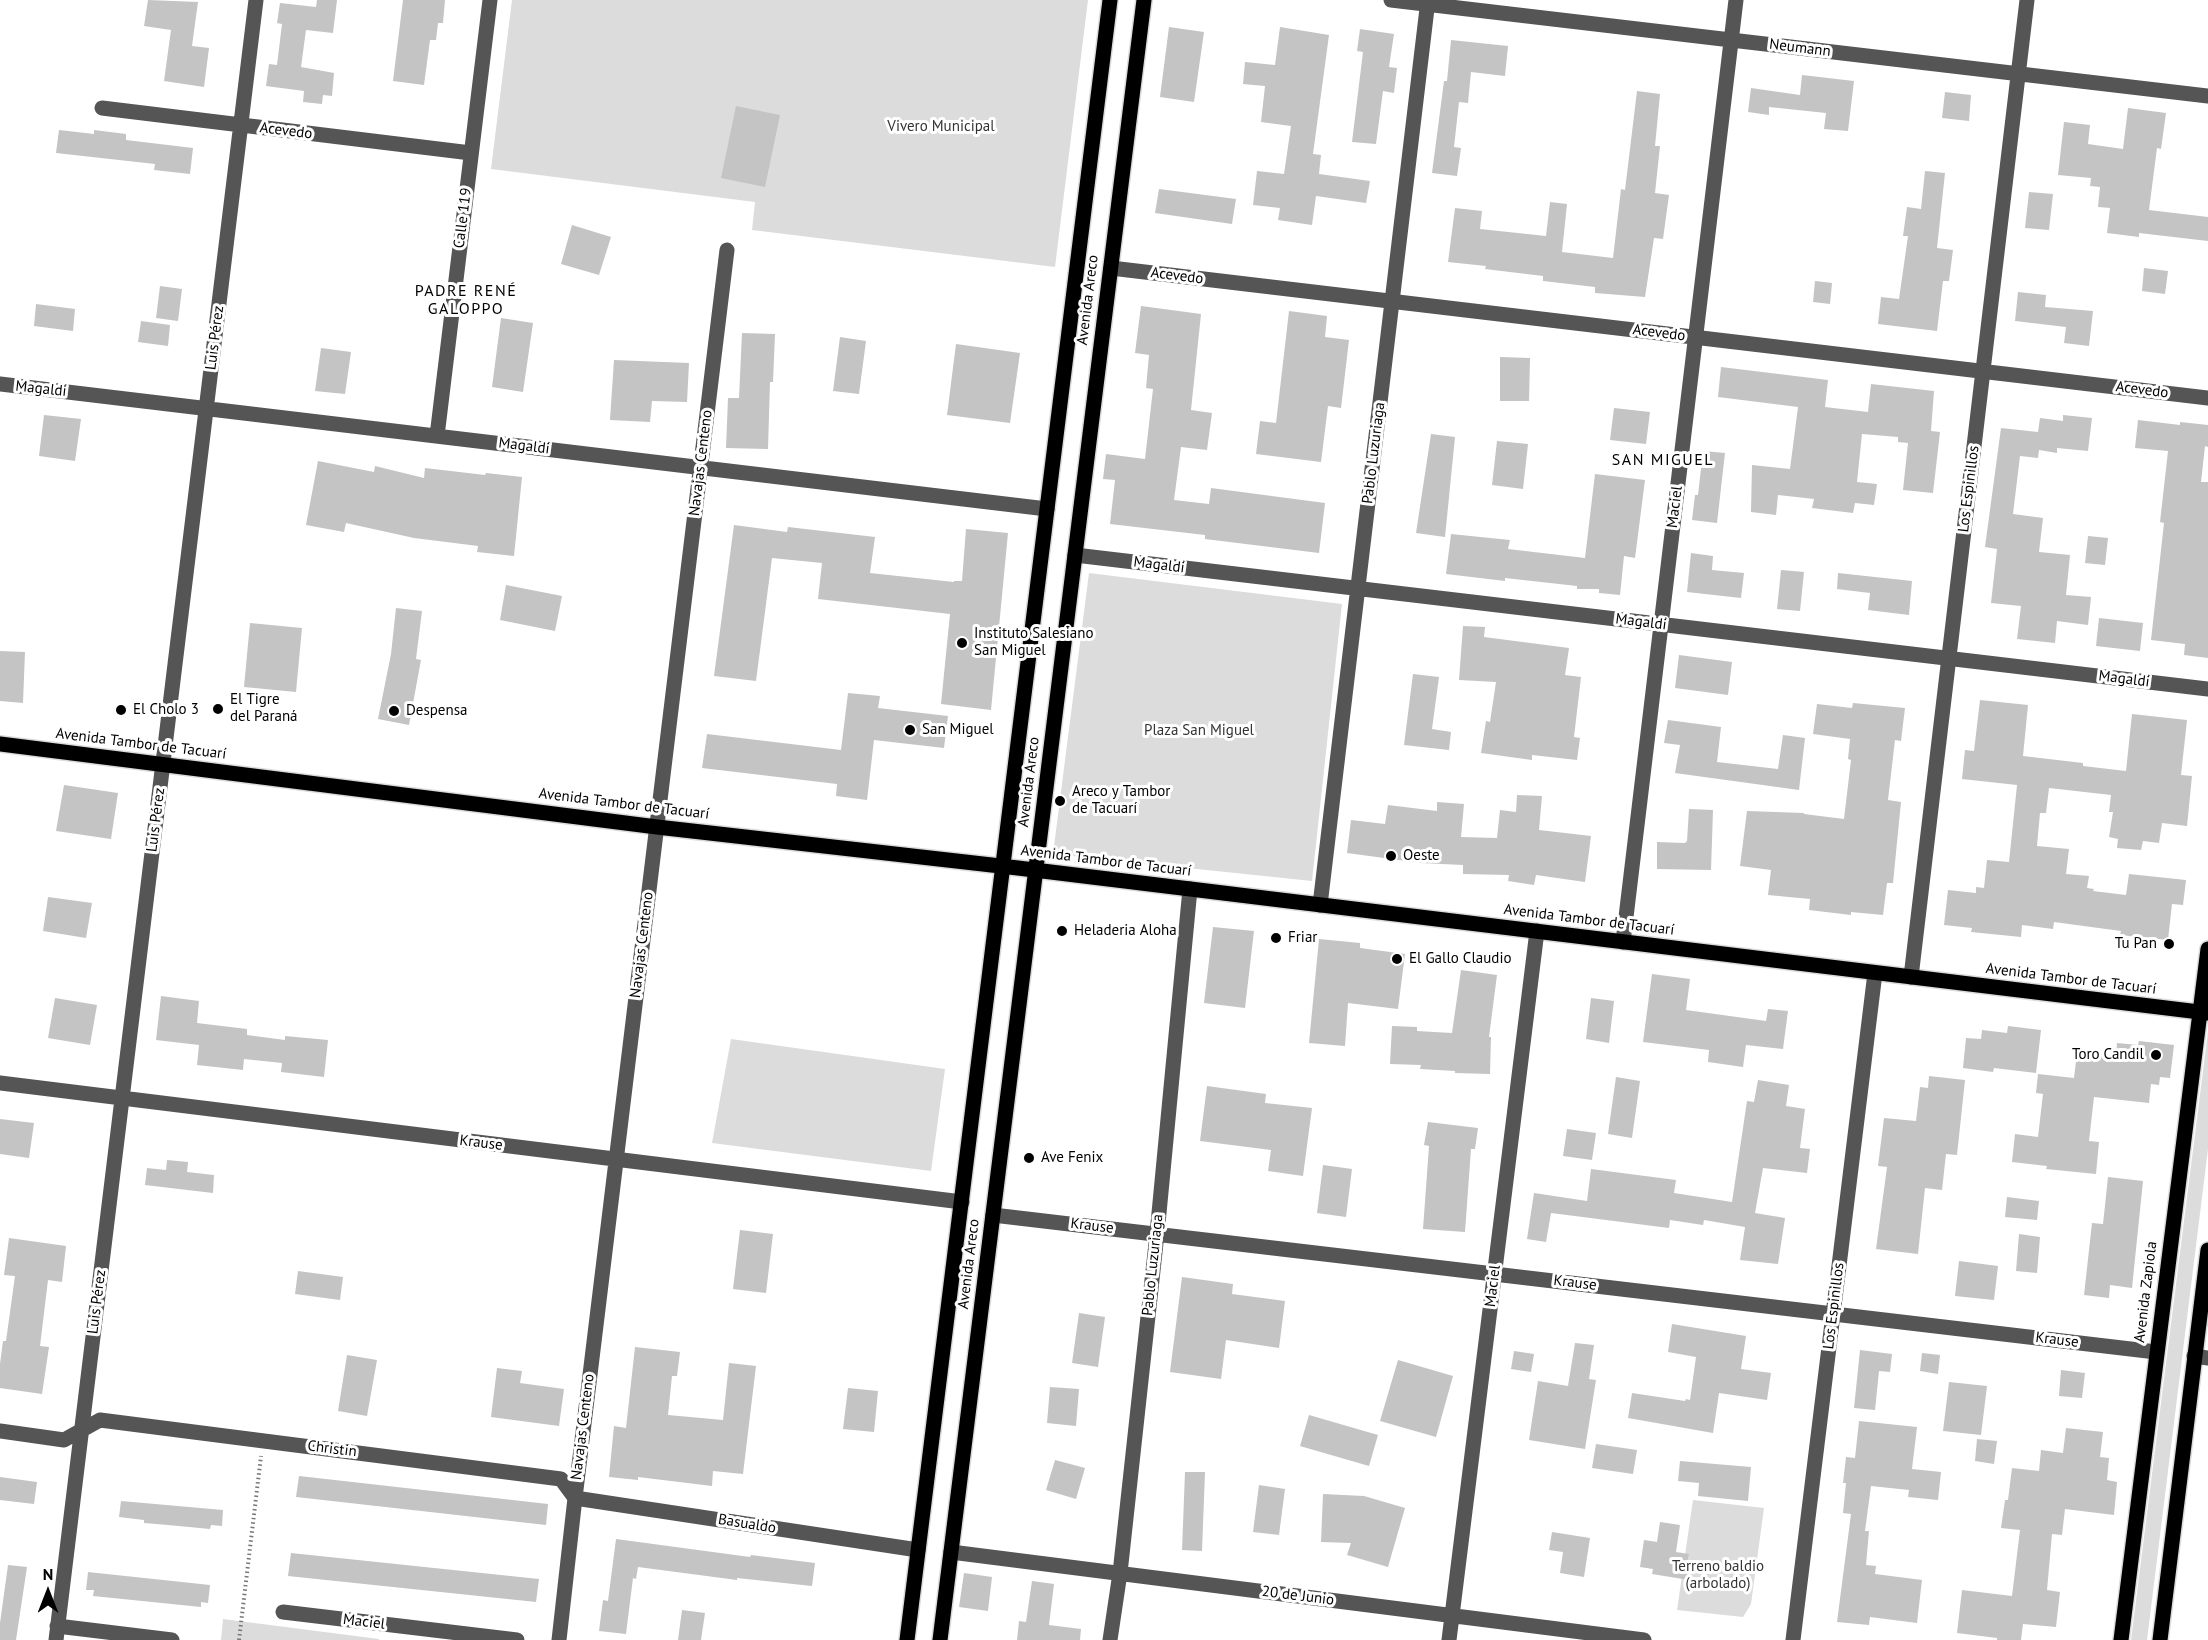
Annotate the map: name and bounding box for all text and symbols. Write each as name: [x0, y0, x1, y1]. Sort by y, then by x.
street label: Neumann: [1768, 35, 1832, 61]
park label: Vivero Municipal: [887, 118, 995, 136]
street label: Acevedo: [259, 119, 313, 143]
street label: Calle 119: [450, 187, 476, 249]
street label: Avenida Areco: [1074, 254, 1102, 346]
street label: Acevedo: [1150, 264, 1204, 288]
district label: PADRE RENÉ GALOPPO: [415, 281, 517, 319]
street label: Luis Pérez: [202, 305, 228, 371]
street label: Acevedo: [1632, 321, 1686, 345]
street label: Magaldi: [15, 377, 67, 401]
street label: Acevedo: [2115, 378, 2169, 402]
street label: Pablo Luzuriaga: [1359, 401, 1389, 505]
street label: Navajas Centeno: [686, 409, 716, 517]
street label: Magaldi: [497, 434, 551, 458]
street label: Los Espinillos: [1955, 445, 1983, 533]
district label: SAN MIGUEL: [1612, 450, 1714, 470]
street label: Maciel: [1664, 485, 1686, 529]
street label: Magaldi: [1132, 553, 1186, 577]
street label: Magaldi: [1614, 610, 1668, 634]
place label: Instituto Salesiano San Miguel: [974, 625, 1094, 660]
marker: Instituto Salesiano San Miguel: [955, 636, 969, 650]
street label: Magaldi: [2097, 667, 2151, 691]
place label: El Tigre del Paraná: [230, 691, 298, 726]
place label: El Cholo 3: [133, 701, 199, 719]
marker: El Tigre del Paraná: [211, 702, 225, 716]
place label: Despensa: [406, 702, 467, 720]
marker: El Cholo 3: [114, 703, 128, 717]
marker: Despensa: [387, 704, 401, 718]
place label: San Miguel: [922, 721, 994, 739]
park label: Plaza San Miguel: [1144, 722, 1254, 740]
marker: San Miguel: [903, 723, 917, 737]
street label: Avenida Tambor de Tacuarí: [55, 725, 227, 763]
street label: Avenida Areco: [1015, 736, 1043, 828]
place label: Areco y Tambor de Tacuarí: [1072, 783, 1170, 818]
street label: Avenida Tambor de Tacuarí: [538, 785, 710, 823]
street label: Luis Pérez: [143, 787, 169, 853]
marker: Areco y Tambor de Tacuarí: [1053, 794, 1067, 808]
street label: Avenida Tambor de Tacuarí: [1020, 842, 1192, 880]
place label: Oeste: [1403, 847, 1440, 865]
marker: Oeste: [1384, 849, 1398, 863]
street label: Navajas Centeno: [627, 891, 657, 999]
street label: Avenida Tambor de Tacuarí: [1503, 901, 1675, 939]
place label: Heladeria Aloha: [1074, 922, 1177, 940]
marker: Heladeria Aloha: [1055, 924, 1069, 938]
place label: Friar: [1288, 929, 1317, 947]
marker: Friar: [1269, 931, 1283, 945]
place label: Tu Pan: [2115, 935, 2157, 953]
marker: Tu Pan: [2162, 937, 2176, 951]
place label: El Gallo Claudio: [1409, 950, 1511, 968]
marker: El Gallo Claudio: [1390, 952, 1404, 966]
street label: Avenida Tambor de Tacuarí: [1985, 960, 2157, 998]
place label: Toro Candil: [2072, 1046, 2144, 1064]
marker: Toro Candil: [2149, 1048, 2163, 1062]
street label: Krause: [458, 1131, 504, 1155]
place label: Ave Fenix: [1041, 1149, 1103, 1167]
marker: Ave Fenix: [1022, 1151, 1036, 1165]
street label: Pablo Luzuriaga: [1139, 1213, 1167, 1317]
street label: Krause: [1069, 1214, 1115, 1238]
street label: Avenida Areco: [955, 1218, 983, 1310]
street label: Avenida Zapiola: [2131, 1240, 2161, 1344]
street label: Los Espinillos: [1820, 1262, 1848, 1350]
street label: Maciel: [1482, 1264, 1504, 1308]
street label: Luis Pérez: [84, 1269, 110, 1335]
street label: Krause: [1552, 1271, 1598, 1295]
street label: Krause: [2034, 1328, 2080, 1352]
street label: Navajas Centeno: [568, 1373, 598, 1481]
street label: Christin: [306, 1437, 358, 1461]
street label: Basualdo: [717, 1511, 777, 1537]
park label: Terreno baldio (arbolado): [1672, 1558, 1764, 1593]
north arrow: [18, 1562, 78, 1622]
text: N: [43, 1564, 53, 1584]
street label: 20 de Junio: [1261, 1583, 1335, 1609]
street label: Maciel: [342, 1611, 386, 1633]

